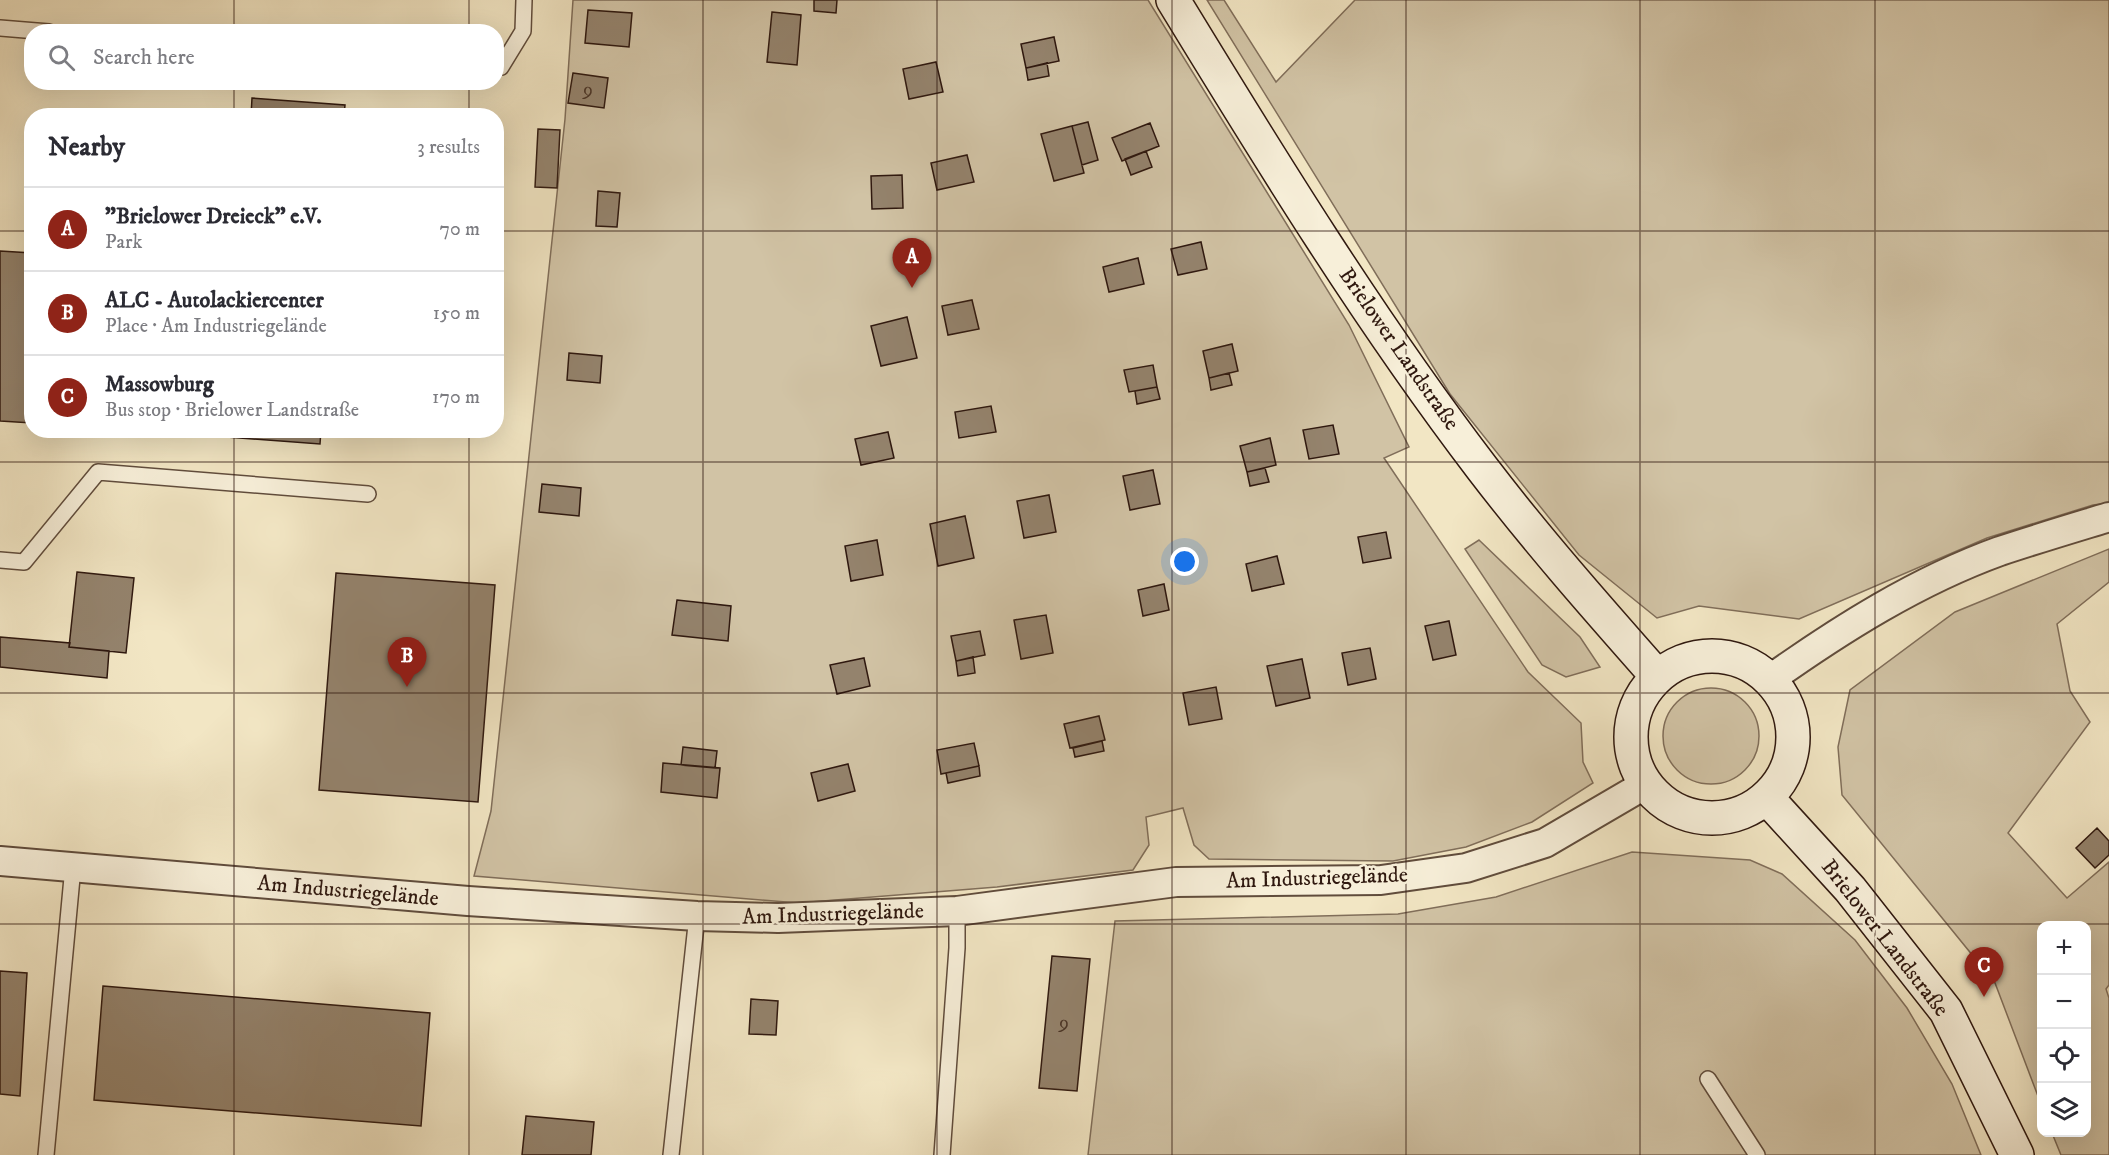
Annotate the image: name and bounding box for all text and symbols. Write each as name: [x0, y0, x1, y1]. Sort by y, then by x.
search box: [24, 24, 504, 90]
icon: search: [45, 41, 78, 74]
text: Search here: [93, 44, 195, 71]
house number: 9: [582, 78, 593, 103]
text: Nearby: [48, 131, 125, 164]
text: 3 results: [417, 135, 480, 160]
text: "Brielower Dreieck" e.V.: [105, 203, 322, 230]
text: A: [61, 217, 74, 242]
text: 70 m: [439, 217, 480, 242]
text: Park: [105, 230, 142, 255]
pin: A: [892, 238, 932, 288]
street label: Brielower Landstraße: [1333, 263, 1465, 435]
text: ALC - Autolackiercenter: [105, 287, 324, 314]
text: B: [61, 301, 74, 326]
text: 150 m: [433, 301, 480, 326]
text: Place · Am Industriegelände: [105, 314, 327, 339]
text: Massowburg: [105, 371, 214, 398]
text: C: [61, 385, 74, 410]
text: 170 m: [432, 385, 480, 410]
text: Bus stop · Brielower Landstraße: [105, 398, 359, 423]
your location: [1170, 547, 1199, 576]
pin: B: [388, 638, 426, 687]
street label: Brielower Landstraße: [1815, 854, 1955, 1022]
street label: Am Industriegelände: [1226, 861, 1408, 895]
street label: Am Industriegelände: [256, 870, 440, 912]
street label: Am Industriegelände: [742, 897, 924, 931]
map controls: [2037, 921, 2091, 1137]
button: +: [2037, 921, 2091, 975]
pin: C: [1964, 948, 2004, 997]
button: −: [2037, 975, 2091, 1029]
house number: 9: [1058, 1011, 1069, 1036]
button: locate: [2037, 1029, 2091, 1083]
button: layers: [2037, 1083, 2091, 1137]

